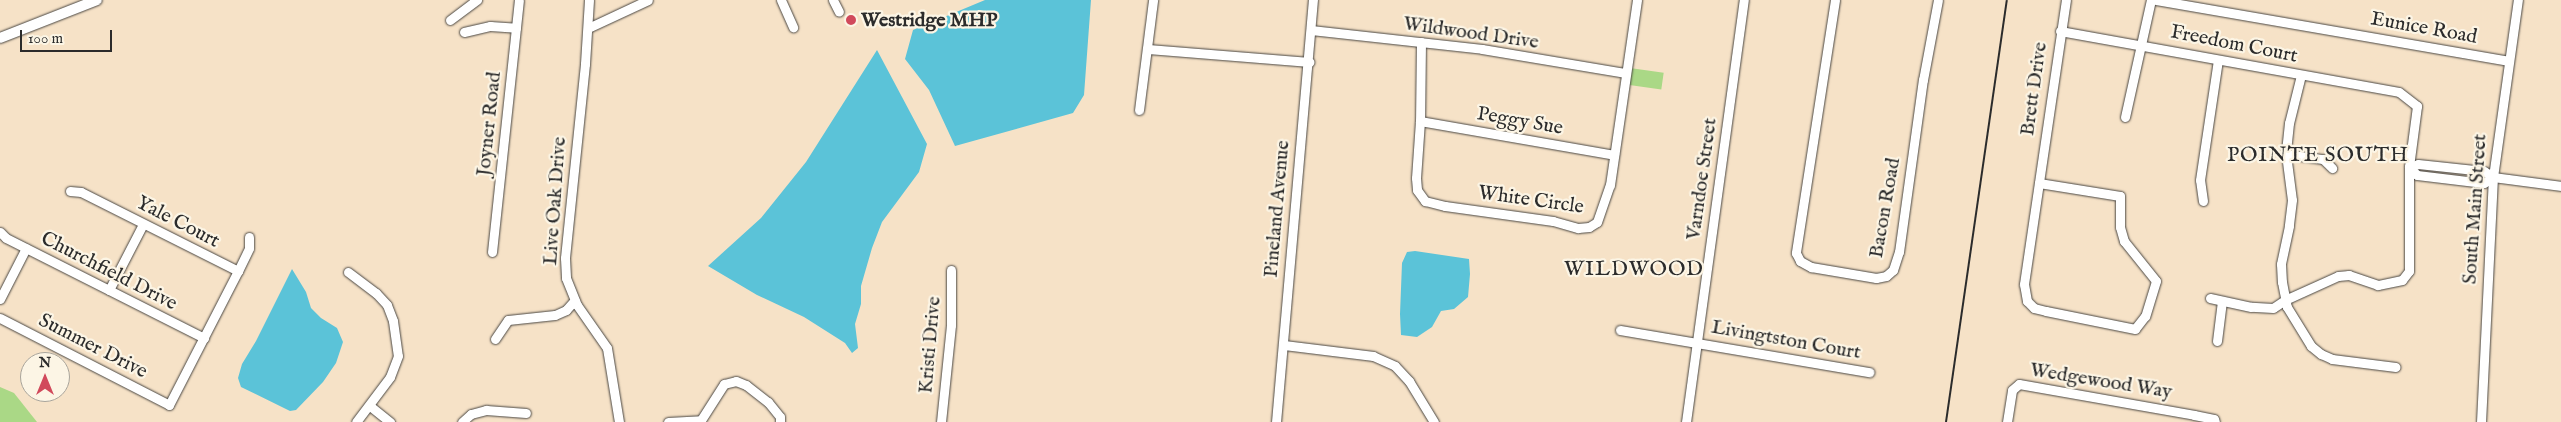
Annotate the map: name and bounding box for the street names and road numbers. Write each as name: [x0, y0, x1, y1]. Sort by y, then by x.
street label: Eunice Road: [2369, 7, 2479, 49]
street label: Wildwood Drive: [1402, 12, 1540, 54]
street label: Freedom Court: [2168, 20, 2300, 68]
street label: Brett Drive: [2016, 41, 2052, 137]
street label: Joyner Road: [472, 71, 506, 177]
street label: Peggy Sue: [1475, 102, 1565, 140]
street label: Varndoe Street: [1682, 116, 1722, 242]
street label: South Main Street: [2458, 133, 2492, 285]
street label: Live Oak Drive: [539, 136, 571, 266]
street label: Pineland Avenue: [1259, 139, 1295, 279]
street label: Bacon Road: [1864, 156, 1906, 260]
street label: White Circle: [1477, 181, 1585, 219]
street label: Yale Court: [132, 191, 224, 253]
street label: Churchfield Drive: [37, 226, 181, 316]
street label: Kristi Drive: [914, 295, 946, 395]
street label: Summer Drive: [35, 308, 151, 384]
street label: Livingtston Court: [1709, 315, 1863, 365]
street label: Wedgewood Way: [2028, 358, 2174, 404]

